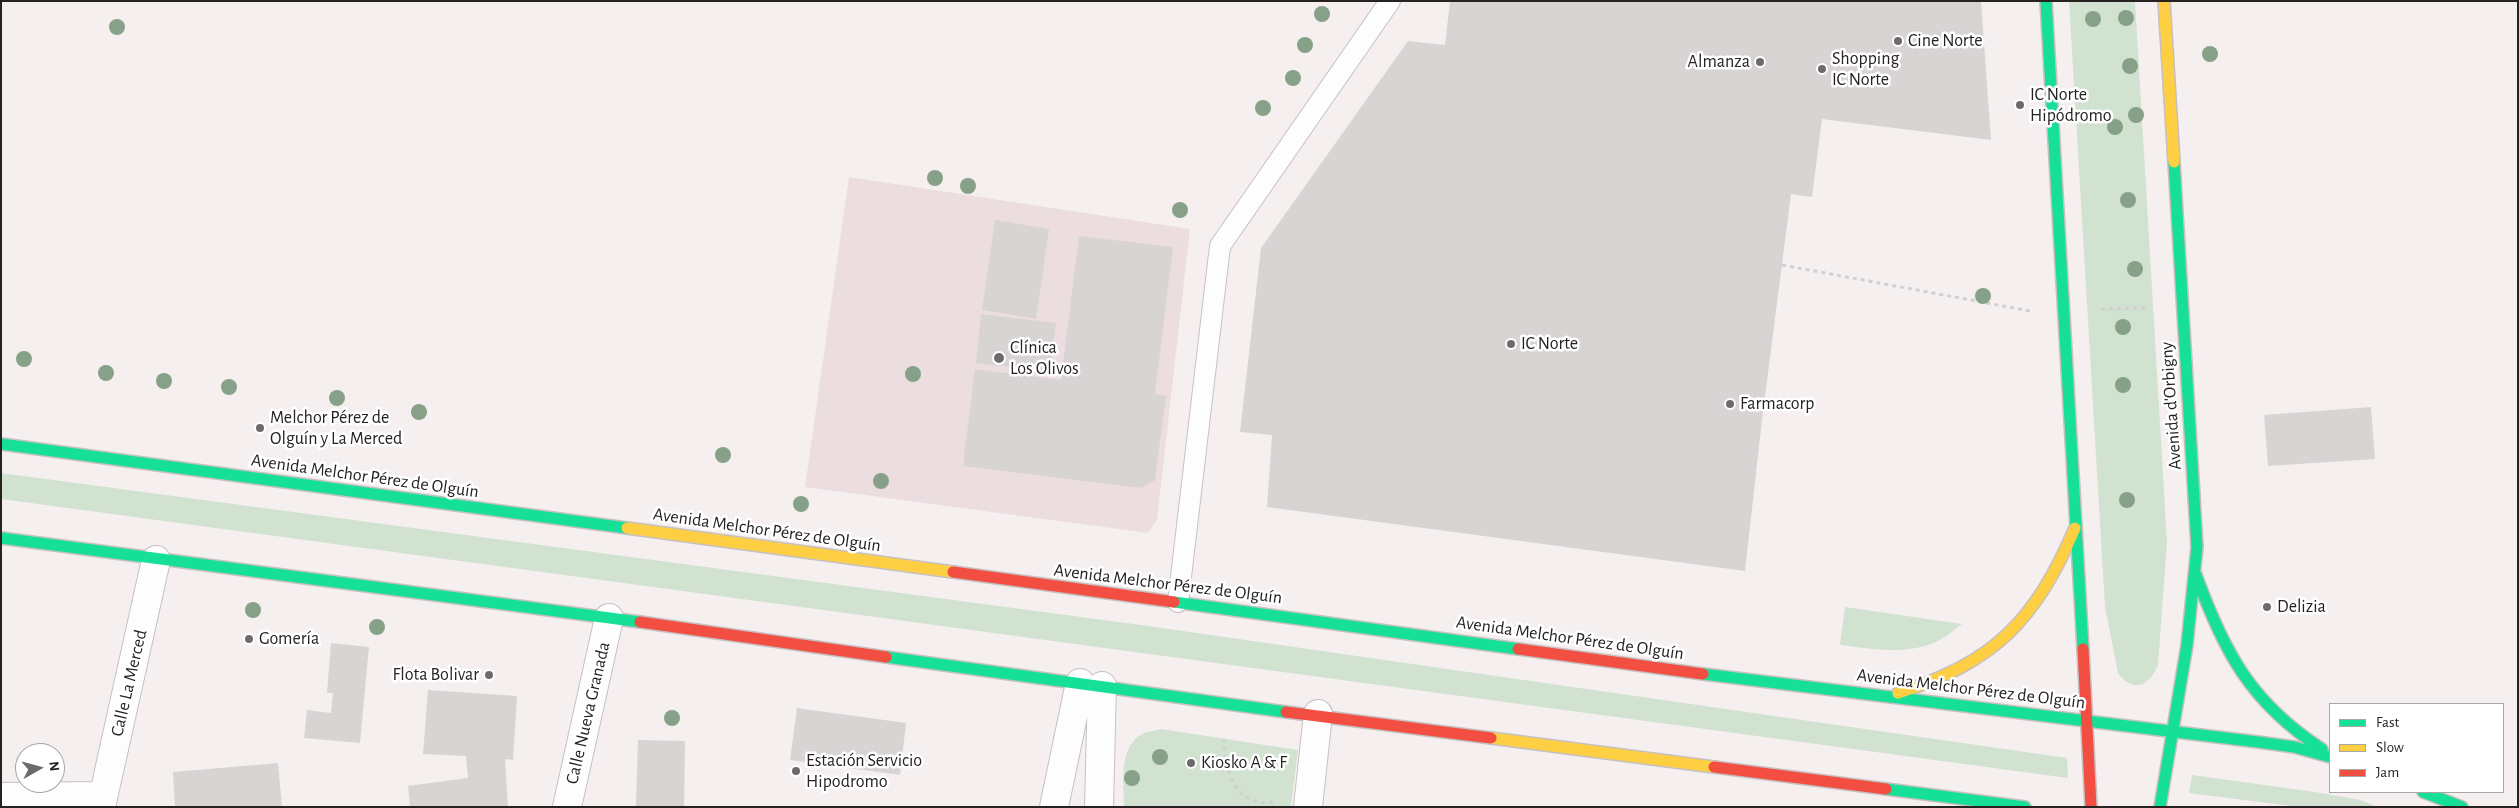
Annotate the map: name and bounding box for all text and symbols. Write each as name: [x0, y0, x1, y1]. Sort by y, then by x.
place label: Cine Norte: [1908, 30, 1982, 52]
marker: Cine Norte: [1892, 35, 1904, 47]
place label: Shopping IC Norte: [1832, 48, 1899, 90]
place label: Almanza: [1688, 51, 1750, 73]
marker: Almanza: [1754, 56, 1766, 68]
marker: Shopping IC Norte: [1816, 63, 1828, 75]
place label: IC Norte Hipódromo: [2030, 84, 2112, 126]
marker: IC Norte Hipódromo: [2014, 99, 2026, 111]
place label: IC Norte: [1521, 333, 1578, 355]
place label: Clínica Los Olivos: [1010, 337, 1079, 379]
marker: IC Norte: [1505, 338, 1517, 350]
street label: Avenida d'Orbigny: [2156, 341, 2186, 471]
marker: Clínica Los Olivos: [992, 351, 1006, 365]
place label: Farmacorp: [1740, 393, 1815, 415]
marker: Farmacorp: [1724, 398, 1736, 410]
place label: Melchor Pérez de Olguín y La Merced: [270, 407, 402, 449]
marker: Melchor Pérez de Olguín y La Merced: [254, 422, 266, 434]
street label: Avenida Melchor Pérez de Olguín: [250, 449, 480, 503]
street label: Avenida Melchor Pérez de Olguín: [652, 503, 882, 557]
street label: Avenida Melchor Pérez de Olguín: [1053, 559, 1283, 609]
place label: Delizia: [2277, 596, 2326, 618]
marker: Delizia: [2261, 601, 2273, 613]
street label: Avenida Melchor Pérez de Olguín: [1455, 611, 1685, 665]
street label: Calle La Merced: [106, 627, 152, 739]
place label: Gomería: [259, 628, 319, 650]
marker: Gomería: [243, 633, 255, 645]
street label: Calle Nueva Granada: [561, 640, 615, 786]
place label: Flota Bolivar: [393, 664, 479, 686]
street label: Avenida Melchor Pérez de Olguín: [1856, 664, 2086, 714]
marker: Flota Bolivar: [483, 669, 495, 681]
legend: [2329, 703, 2504, 793]
text: Fast: [2376, 715, 2399, 730]
text: Slow: [2376, 740, 2404, 755]
north arrow: [15, 743, 65, 793]
place label: Estación Servicio Hipodromo: [806, 750, 922, 792]
place label: Kiosko A & F: [1201, 752, 1287, 774]
marker: Kiosko A & F: [1185, 757, 1197, 769]
text: N: [46, 761, 61, 772]
marker: Estación Servicio Hipodromo: [790, 765, 802, 777]
text: Jam: [2376, 765, 2399, 780]

